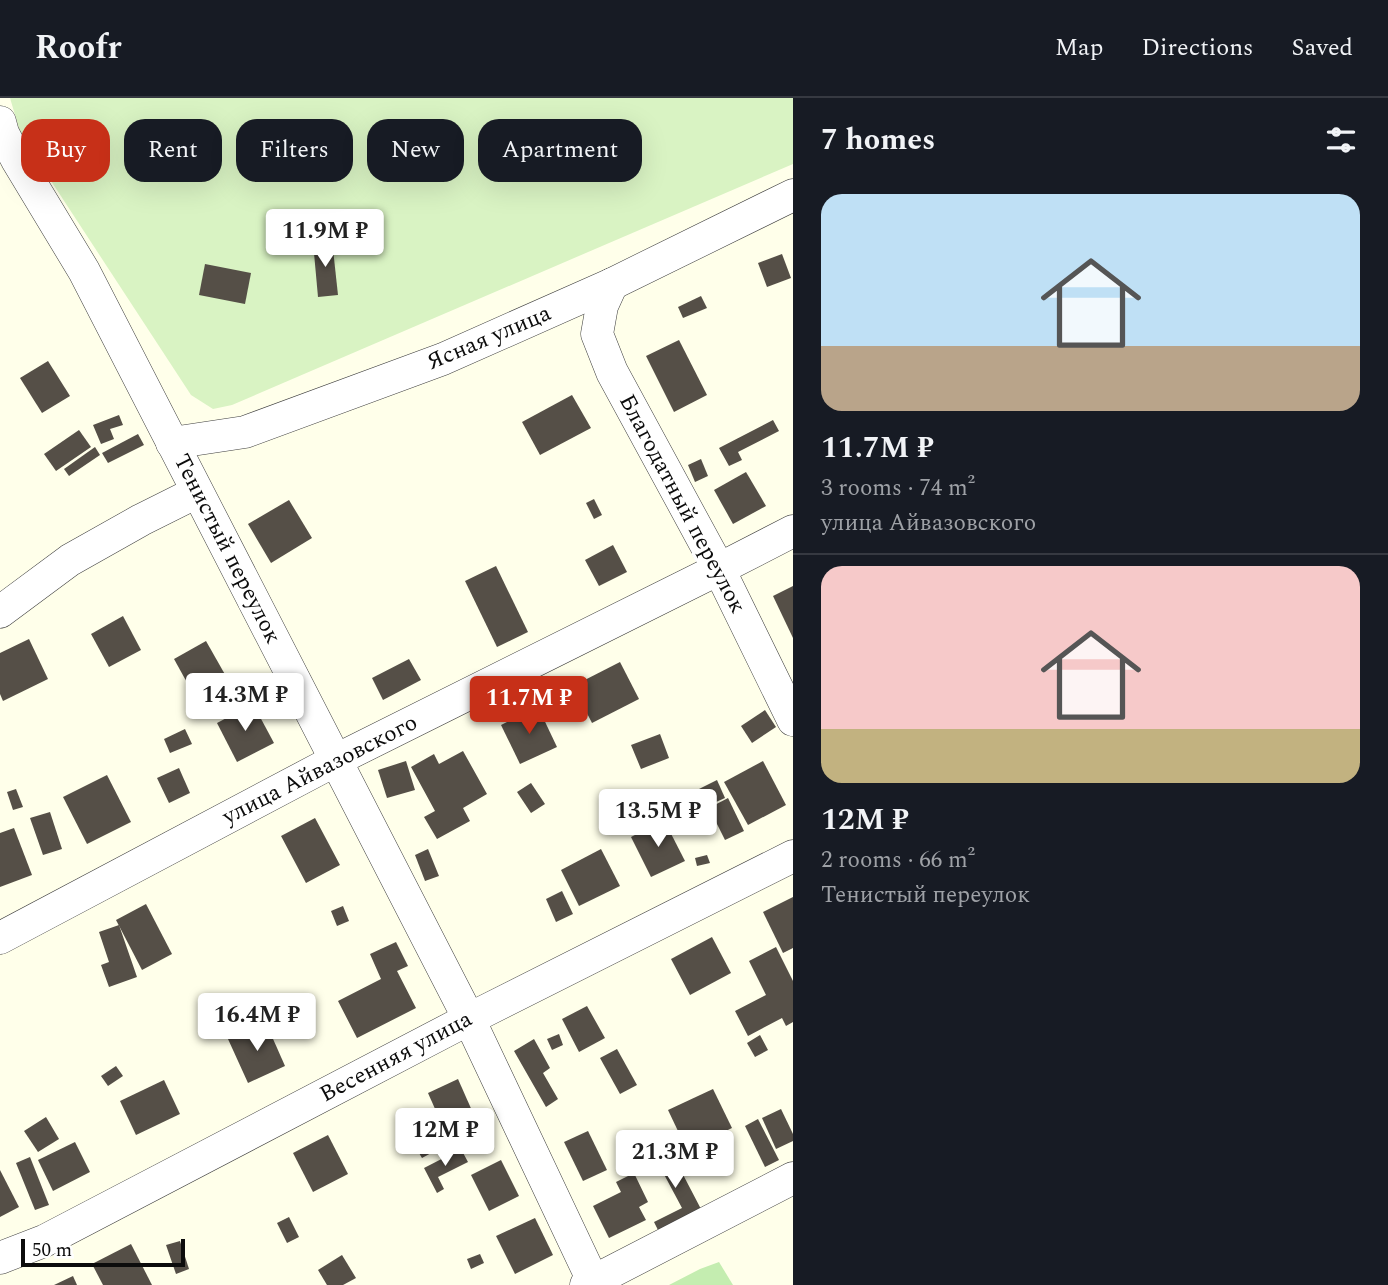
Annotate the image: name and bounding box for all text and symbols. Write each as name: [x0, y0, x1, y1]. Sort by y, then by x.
text: Roofr: [35, 23, 121, 73]
text: Map: [1055, 30, 1103, 66]
text: Directions: [1141, 30, 1253, 66]
text: Saved: [1291, 30, 1353, 66]
text: 7 homes: [821, 117, 935, 163]
chip: Buy: [21, 119, 110, 182]
chip: Rent: [124, 119, 222, 182]
chip: Filters: [236, 119, 353, 182]
chip: New: [367, 119, 464, 182]
chip: Apartment: [478, 119, 642, 182]
icon: filters: [1322, 121, 1360, 159]
pin: 11.9M ₽: [260, 209, 390, 269]
text: 11.9M ₽: [282, 214, 368, 249]
icon: home: [1028, 240, 1154, 366]
street label: Ясная улица: [421, 296, 557, 380]
street label: Благодатный переулок: [609, 388, 755, 620]
text: 11.7M ₽: [821, 425, 934, 471]
street label: Тенистый переулок: [164, 448, 290, 650]
text: 3 rooms · 74 m²: [821, 471, 975, 506]
text: улица Айвазовского: [821, 506, 1036, 541]
icon: home: [1028, 612, 1154, 738]
pin: 14.3M ₽: [180, 674, 310, 733]
pin: 11.7M ₽: [464, 676, 594, 736]
text: 14.3M ₽: [202, 678, 288, 713]
text: 11.7M ₽: [486, 681, 572, 716]
street label: улица Айвазовского: [215, 706, 424, 835]
pin: 13.5M ₽: [593, 790, 723, 849]
text: 13.5M ₽: [615, 794, 701, 829]
text: 12M ₽: [821, 797, 909, 843]
text: 2 rooms · 66 m²: [821, 843, 975, 878]
text: Тенистый переулок: [821, 878, 1030, 913]
pin: 16.4M ₽: [192, 993, 322, 1053]
text: 16.4M ₽: [214, 998, 300, 1033]
street label: Весенняя улица: [314, 1002, 478, 1112]
pin: 12M ₽: [396, 1108, 494, 1168]
text: 12M ₽: [411, 1113, 479, 1148]
pin: 21.3M ₽: [610, 1130, 740, 1190]
text: 21.3M ₽: [632, 1135, 718, 1170]
scale bar: [21, 1236, 186, 1268]
text: 50 m: [32, 1236, 72, 1265]

